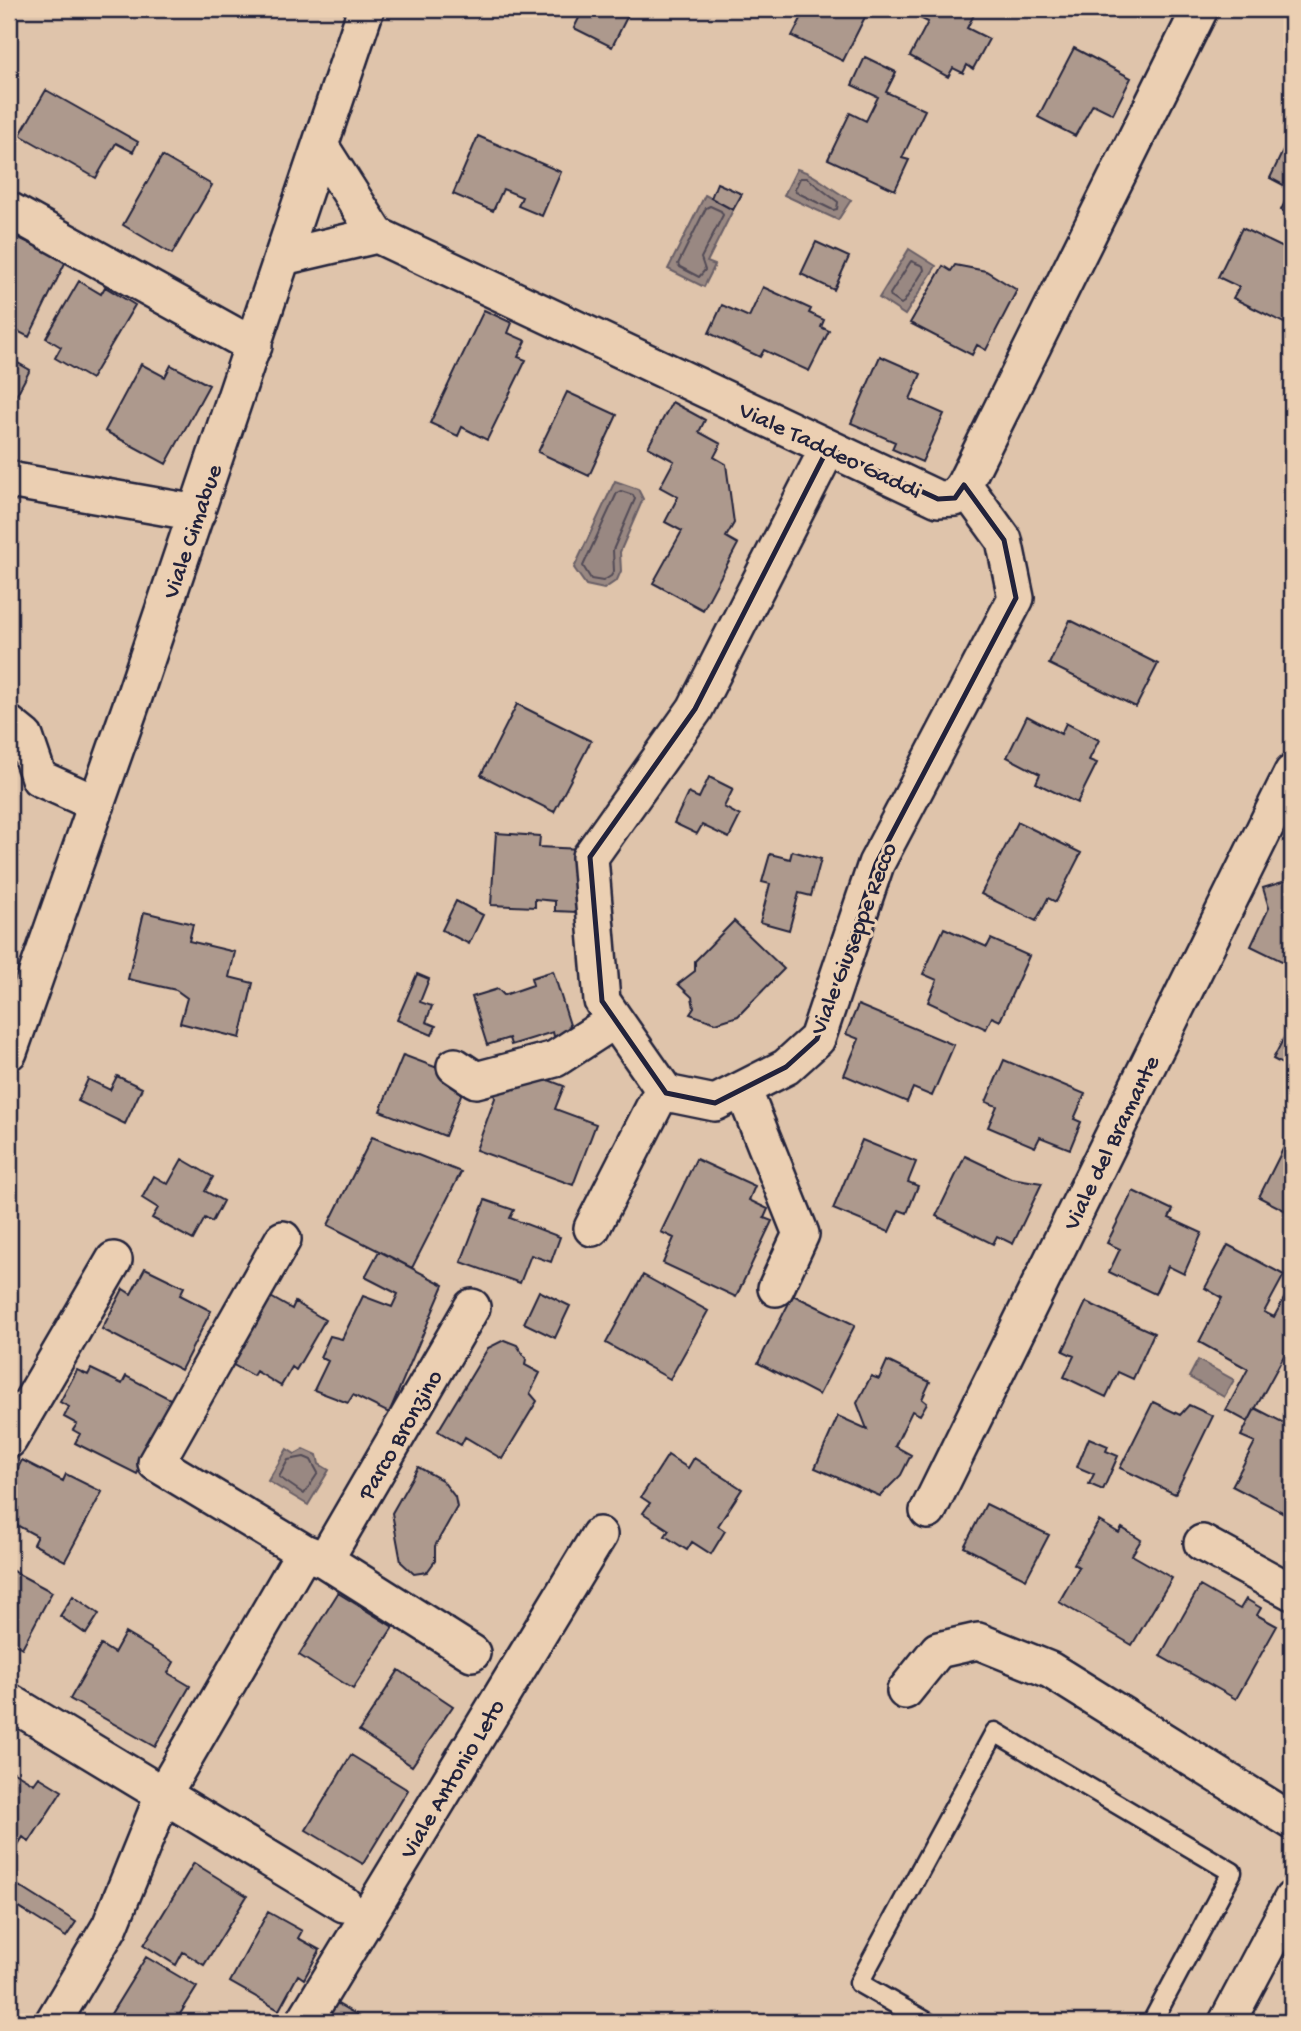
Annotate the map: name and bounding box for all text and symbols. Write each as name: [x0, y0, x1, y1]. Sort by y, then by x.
street label: Viale Taddeo Gaddi: [733, 397, 925, 507]
street label: Viale Cimabue: [157, 461, 231, 604]
street label: Viale Giuseppe Recco: [805, 839, 905, 1040]
street label: Viale del Bramante: [1058, 1051, 1168, 1236]
street label: Parco Bronzino: [353, 1365, 451, 1507]
street label: Viale Antonio Leto: [394, 1695, 513, 1866]

